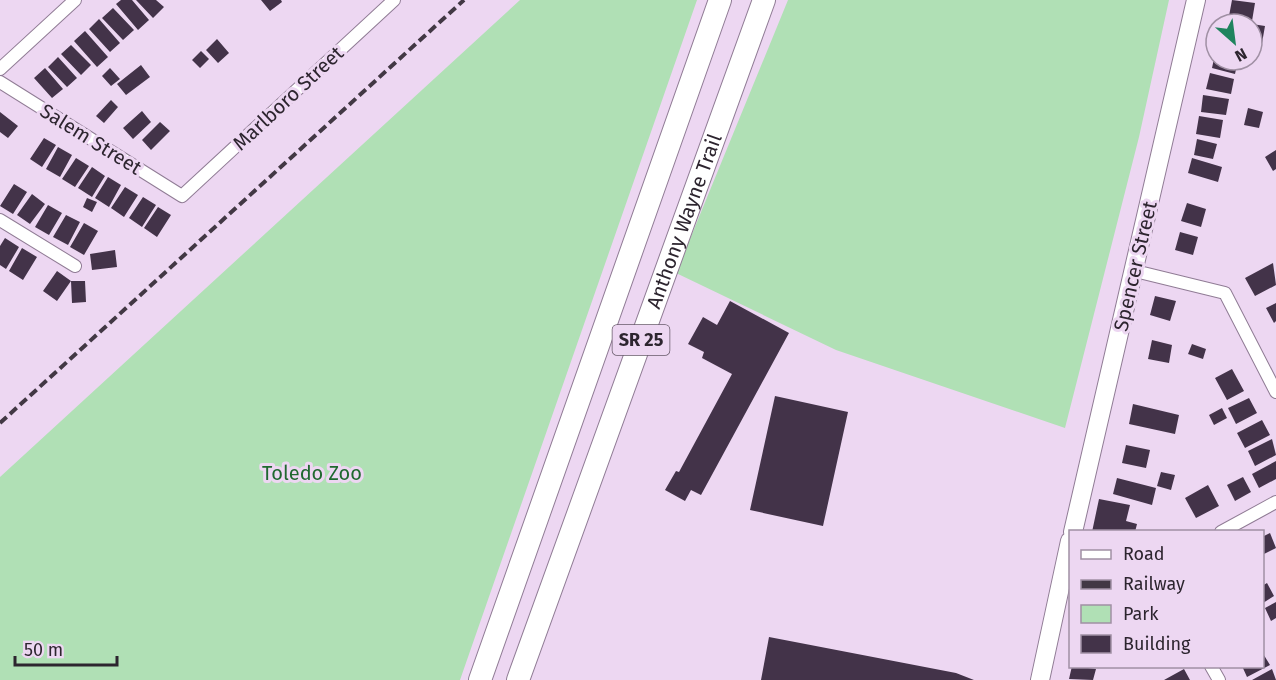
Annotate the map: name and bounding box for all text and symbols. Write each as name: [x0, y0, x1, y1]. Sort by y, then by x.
north arrow: [1204, 12, 1264, 72]
street label: Marlboro Street: [228, 40, 349, 155]
text: N: [1232, 44, 1250, 66]
street label: Salem Street: [36, 98, 147, 180]
street label: Anthony Wayne Trail: [641, 130, 727, 312]
street label: Spencer Street: [1108, 198, 1162, 333]
road number: SR 25: [612, 325, 670, 355]
park label: Toledo Zoo: [262, 461, 362, 485]
legend: [1069, 530, 1264, 668]
text: Road: [1123, 543, 1165, 565]
text: Railway: [1123, 573, 1185, 595]
text: Park: [1123, 603, 1159, 625]
scale bar: [15, 629, 117, 667]
text: Building: [1123, 633, 1191, 655]
text: 50 m: [24, 639, 63, 661]

